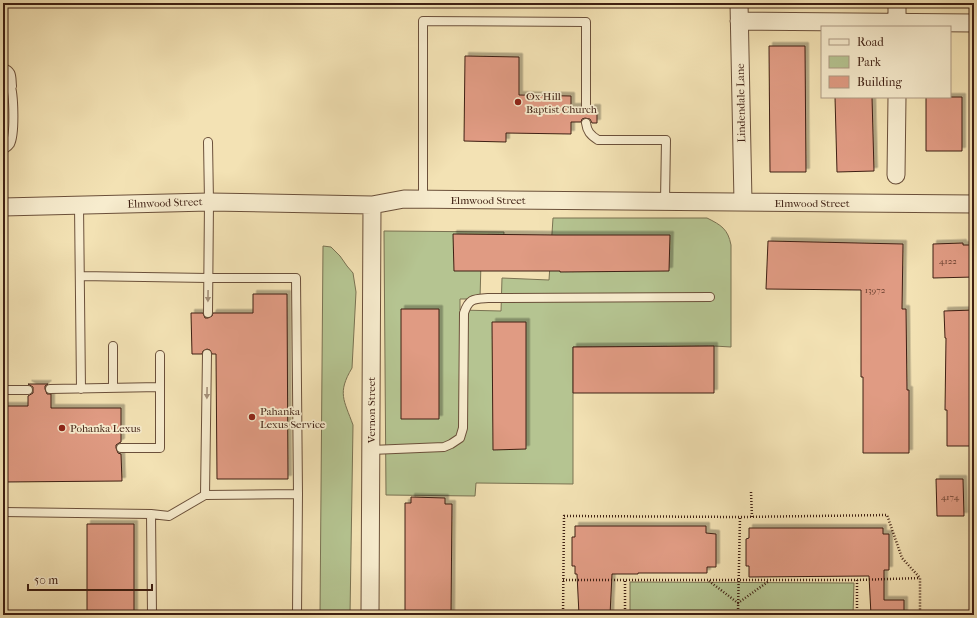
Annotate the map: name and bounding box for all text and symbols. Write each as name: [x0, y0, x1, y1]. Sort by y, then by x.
legend: [821, 26, 951, 98]
text: Road: [857, 35, 884, 49]
text: Park: [857, 55, 882, 69]
street label: Lindendale Lane: [734, 63, 748, 143]
text: Building: [857, 75, 902, 89]
place label: Ox Hill Baptist Church: [526, 90, 598, 116]
marker: Ox Hill Baptist Church: [513, 97, 523, 107]
street label: Elmwood Street: [450, 194, 526, 207]
street label: Elmwood Street: [127, 195, 203, 211]
street label: Elmwood Street: [774, 197, 850, 210]
house number: 4122: [939, 256, 957, 266]
house number: 13972: [865, 285, 886, 295]
one-way arrow: [205, 290, 211, 303]
street label: Vernon Street: [365, 377, 378, 444]
one-way arrow: [204, 387, 210, 400]
place label: Pahanka Lexus Service: [260, 405, 326, 431]
marker: Pahanka Lexus Service: [247, 412, 257, 422]
place label: Pohanka Lexus: [70, 422, 141, 435]
marker: Pohanka Lexus: [57, 423, 67, 433]
house number: 4174: [941, 492, 960, 502]
scale bar: [28, 566, 152, 592]
text: 50 m: [34, 573, 58, 587]

